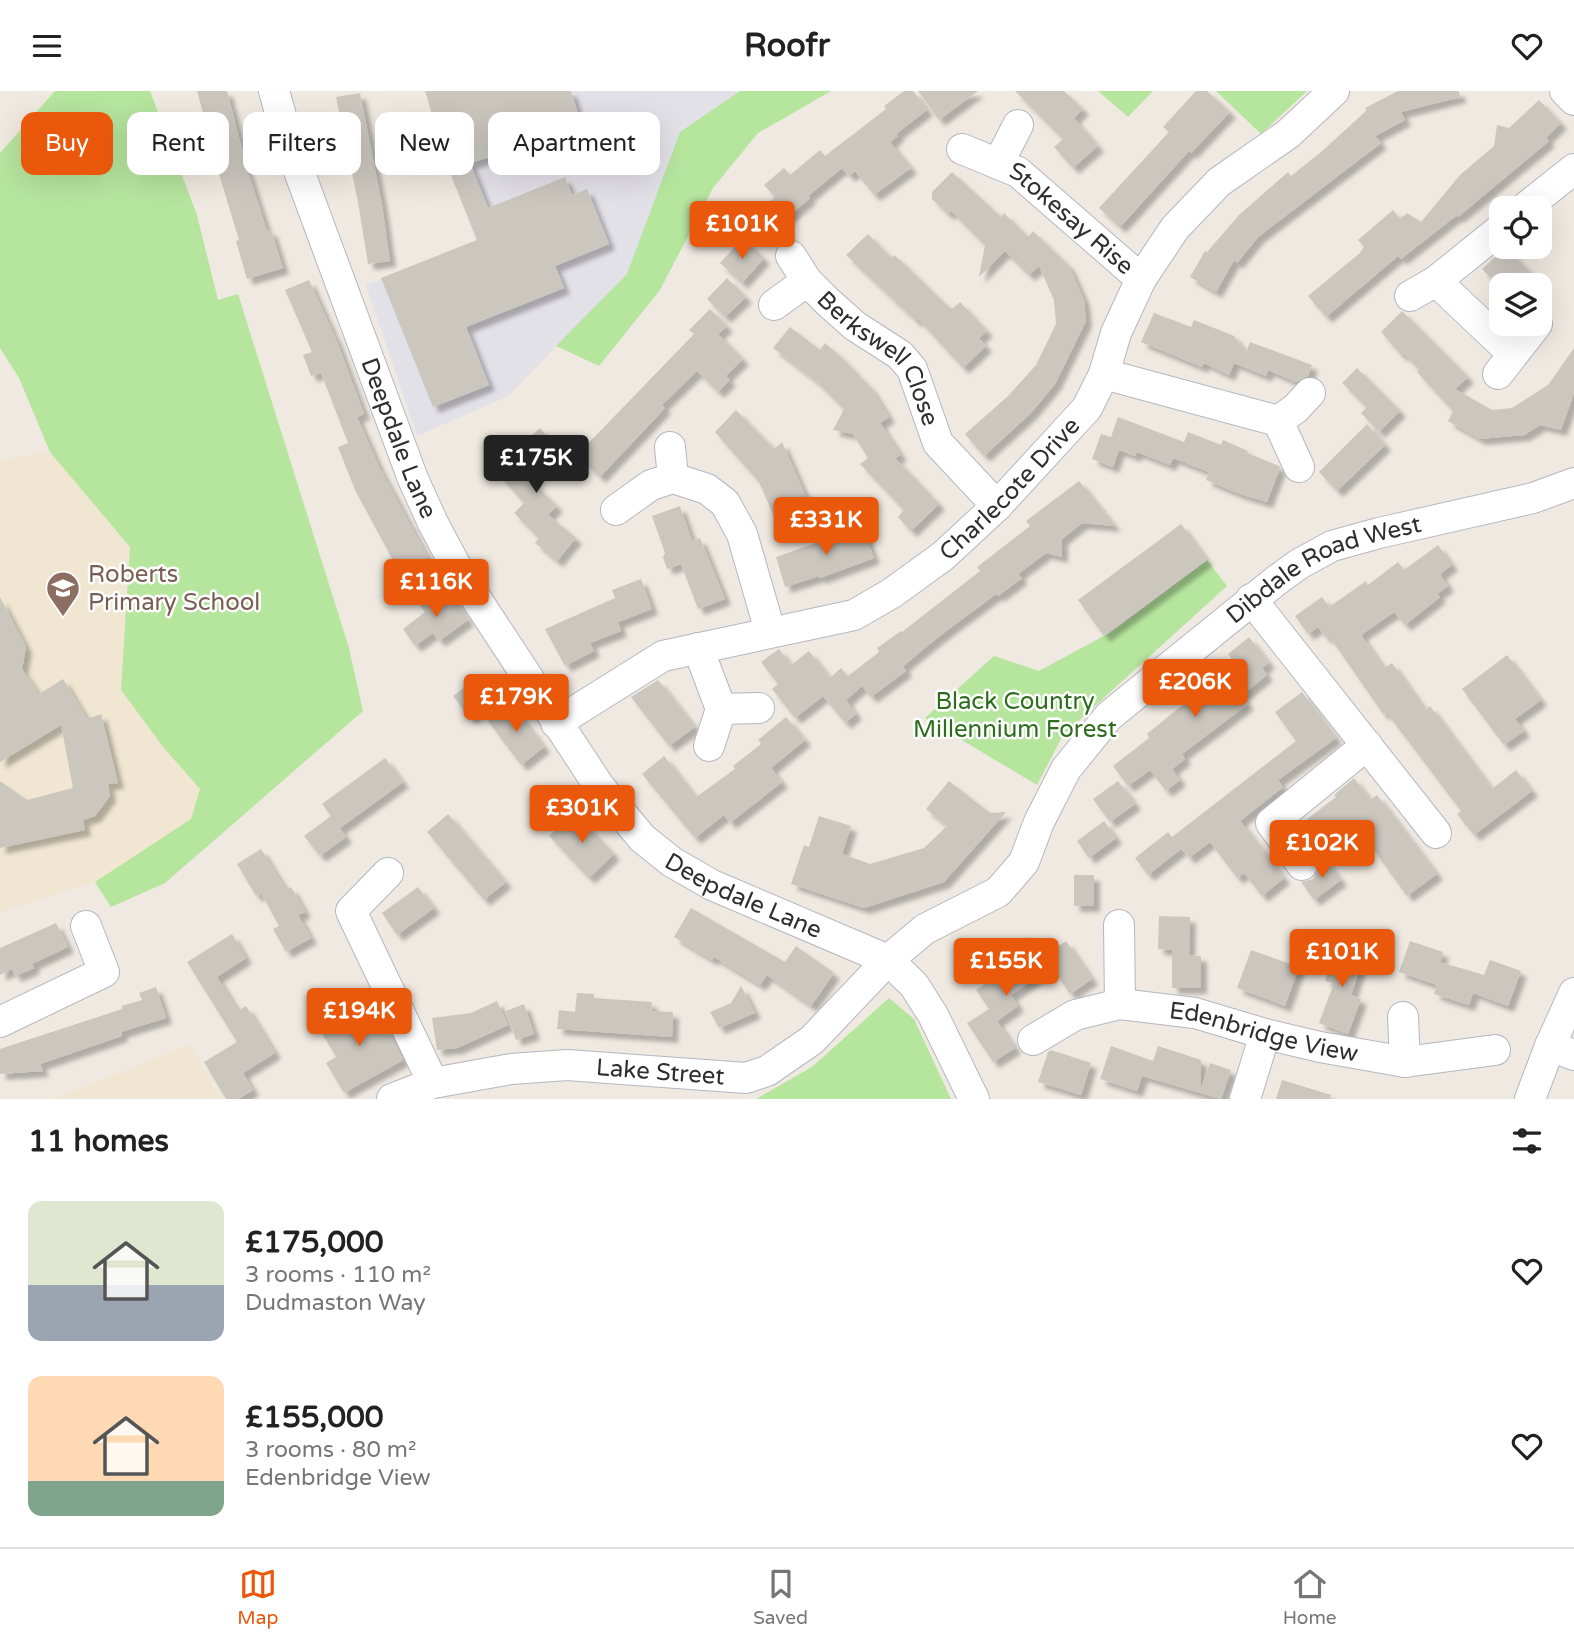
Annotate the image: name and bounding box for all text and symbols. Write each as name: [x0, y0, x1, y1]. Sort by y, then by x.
icon: menu: [28, 27, 66, 65]
text: Roofr: [744, 27, 830, 65]
icon: heart: [1508, 27, 1546, 65]
chip: Buy: [21, 112, 113, 175]
chip: Rent: [127, 112, 229, 175]
chip: Filters: [243, 112, 361, 175]
chip: New: [375, 112, 474, 175]
chip: Apartment: [488, 112, 660, 175]
street label: Stokesay Rise: [1005, 156, 1140, 281]
map controls: [1489, 196, 1552, 336]
button: locate: [1489, 196, 1552, 259]
pin: £101K: [693, 201, 791, 261]
text: £101K: [706, 210, 778, 238]
button: layers: [1489, 273, 1552, 336]
street label: Berkswell Close: [811, 285, 945, 429]
street label: Deepdale Lane: [355, 354, 443, 523]
street label: Charlecote Drive: [933, 411, 1086, 567]
pin: £175K: [487, 435, 585, 495]
text: £175K: [500, 444, 572, 472]
pin: £331K: [777, 497, 875, 557]
text: £331K: [790, 506, 862, 534]
street label: Dibdale Road West: [1220, 509, 1424, 630]
pin: £116K: [387, 559, 485, 619]
place label: Roberts Primary School: [88, 560, 260, 617]
text: £116K: [400, 568, 472, 596]
school or university icon: Roberts Primary School: [44, 569, 82, 618]
pin: £206K: [1146, 659, 1244, 719]
text: £206K: [1159, 668, 1231, 696]
pin: £179K: [467, 675, 565, 734]
text: £179K: [480, 683, 552, 711]
park label: Black Country Millennium Forest: [913, 687, 1117, 744]
pin: £301K: [533, 785, 631, 845]
text: £301K: [546, 794, 618, 822]
pin: £102K: [1273, 821, 1371, 880]
text: £102K: [1286, 829, 1358, 857]
street label: Deepdale Lane: [660, 847, 826, 945]
pin: £101K: [1293, 929, 1391, 989]
text: £101K: [1306, 938, 1378, 966]
pin: £155K: [957, 939, 1055, 998]
text: £155K: [970, 947, 1042, 975]
pin: £194K: [310, 989, 408, 1048]
street label: Edenbridge View: [1168, 996, 1360, 1068]
text: £194K: [323, 997, 395, 1025]
street label: Lake Street: [595, 1053, 726, 1091]
icon: filters: [1508, 1122, 1546, 1160]
text: 11 homes: [28, 1123, 169, 1160]
text: £175,000: [245, 1224, 384, 1261]
icon: home: [84, 1229, 168, 1313]
icon: heart: [1508, 1252, 1546, 1290]
text: 3 rooms · 110 m²: [245, 1261, 431, 1289]
text: Dudmaston Way: [245, 1289, 426, 1317]
text: £155,000: [245, 1399, 384, 1436]
icon: home: [84, 1404, 168, 1488]
icon: heart: [1508, 1427, 1546, 1465]
text: 3 rooms · 80 m²: [245, 1436, 416, 1464]
text: Edenbridge View: [245, 1464, 431, 1492]
tab: Map: [237, 1565, 278, 1629]
tab: Saved: [753, 1565, 808, 1629]
tab: Home: [1283, 1565, 1337, 1629]

